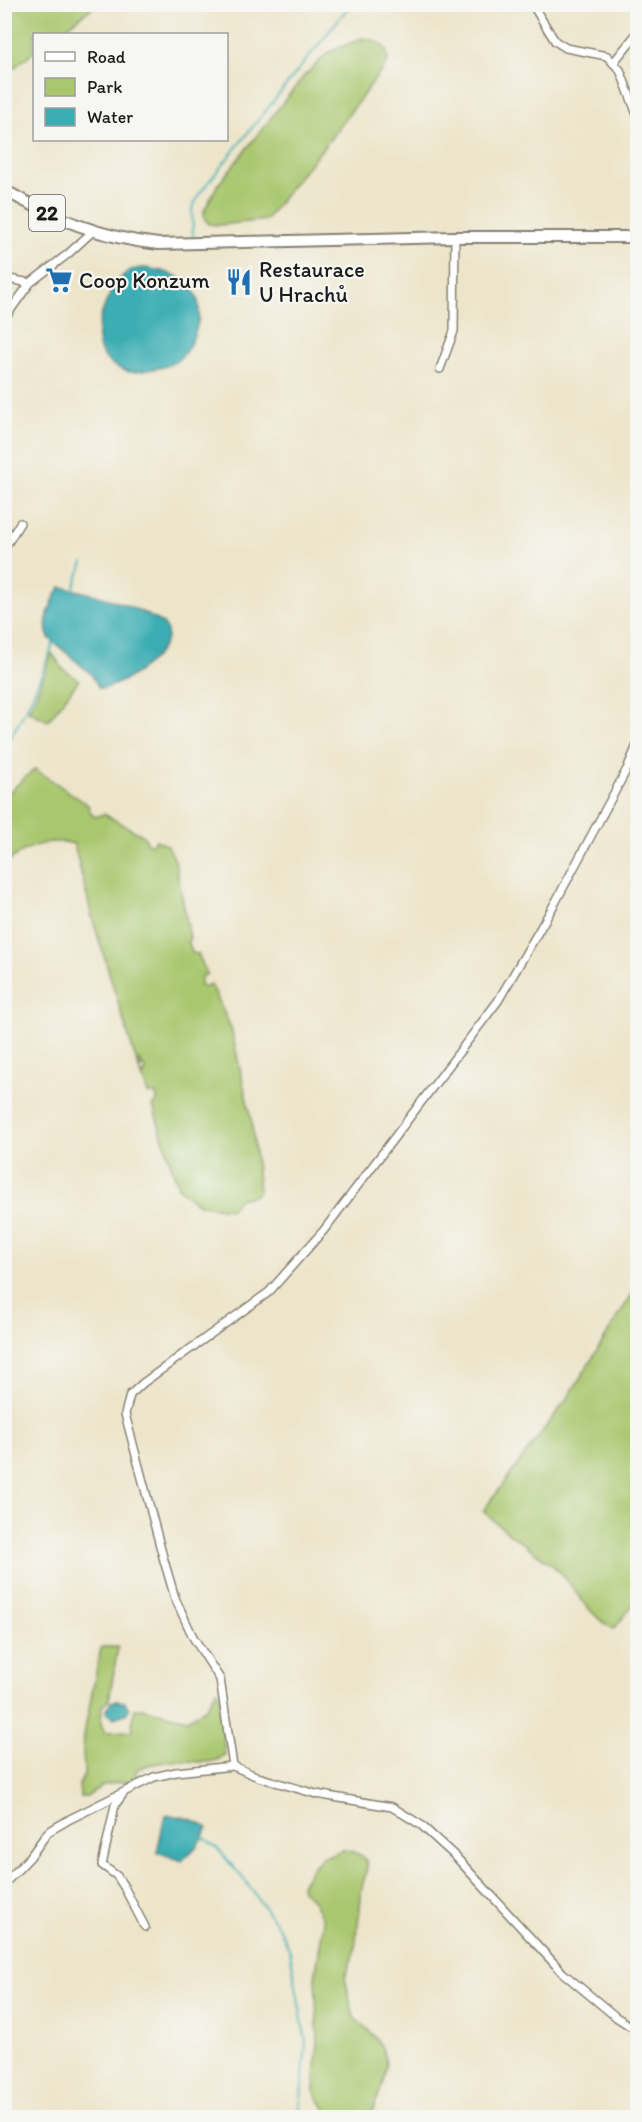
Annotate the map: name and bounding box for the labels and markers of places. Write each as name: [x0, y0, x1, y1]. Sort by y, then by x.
place label: Restaurace U Hrachů: [259, 256, 365, 308]
supermarket icon: Coop Konzum: [44, 265, 74, 295]
place label: Coop Konzum: [79, 267, 210, 294]
restaurant icon: Restaurace U Hrachů: [224, 267, 254, 297]

